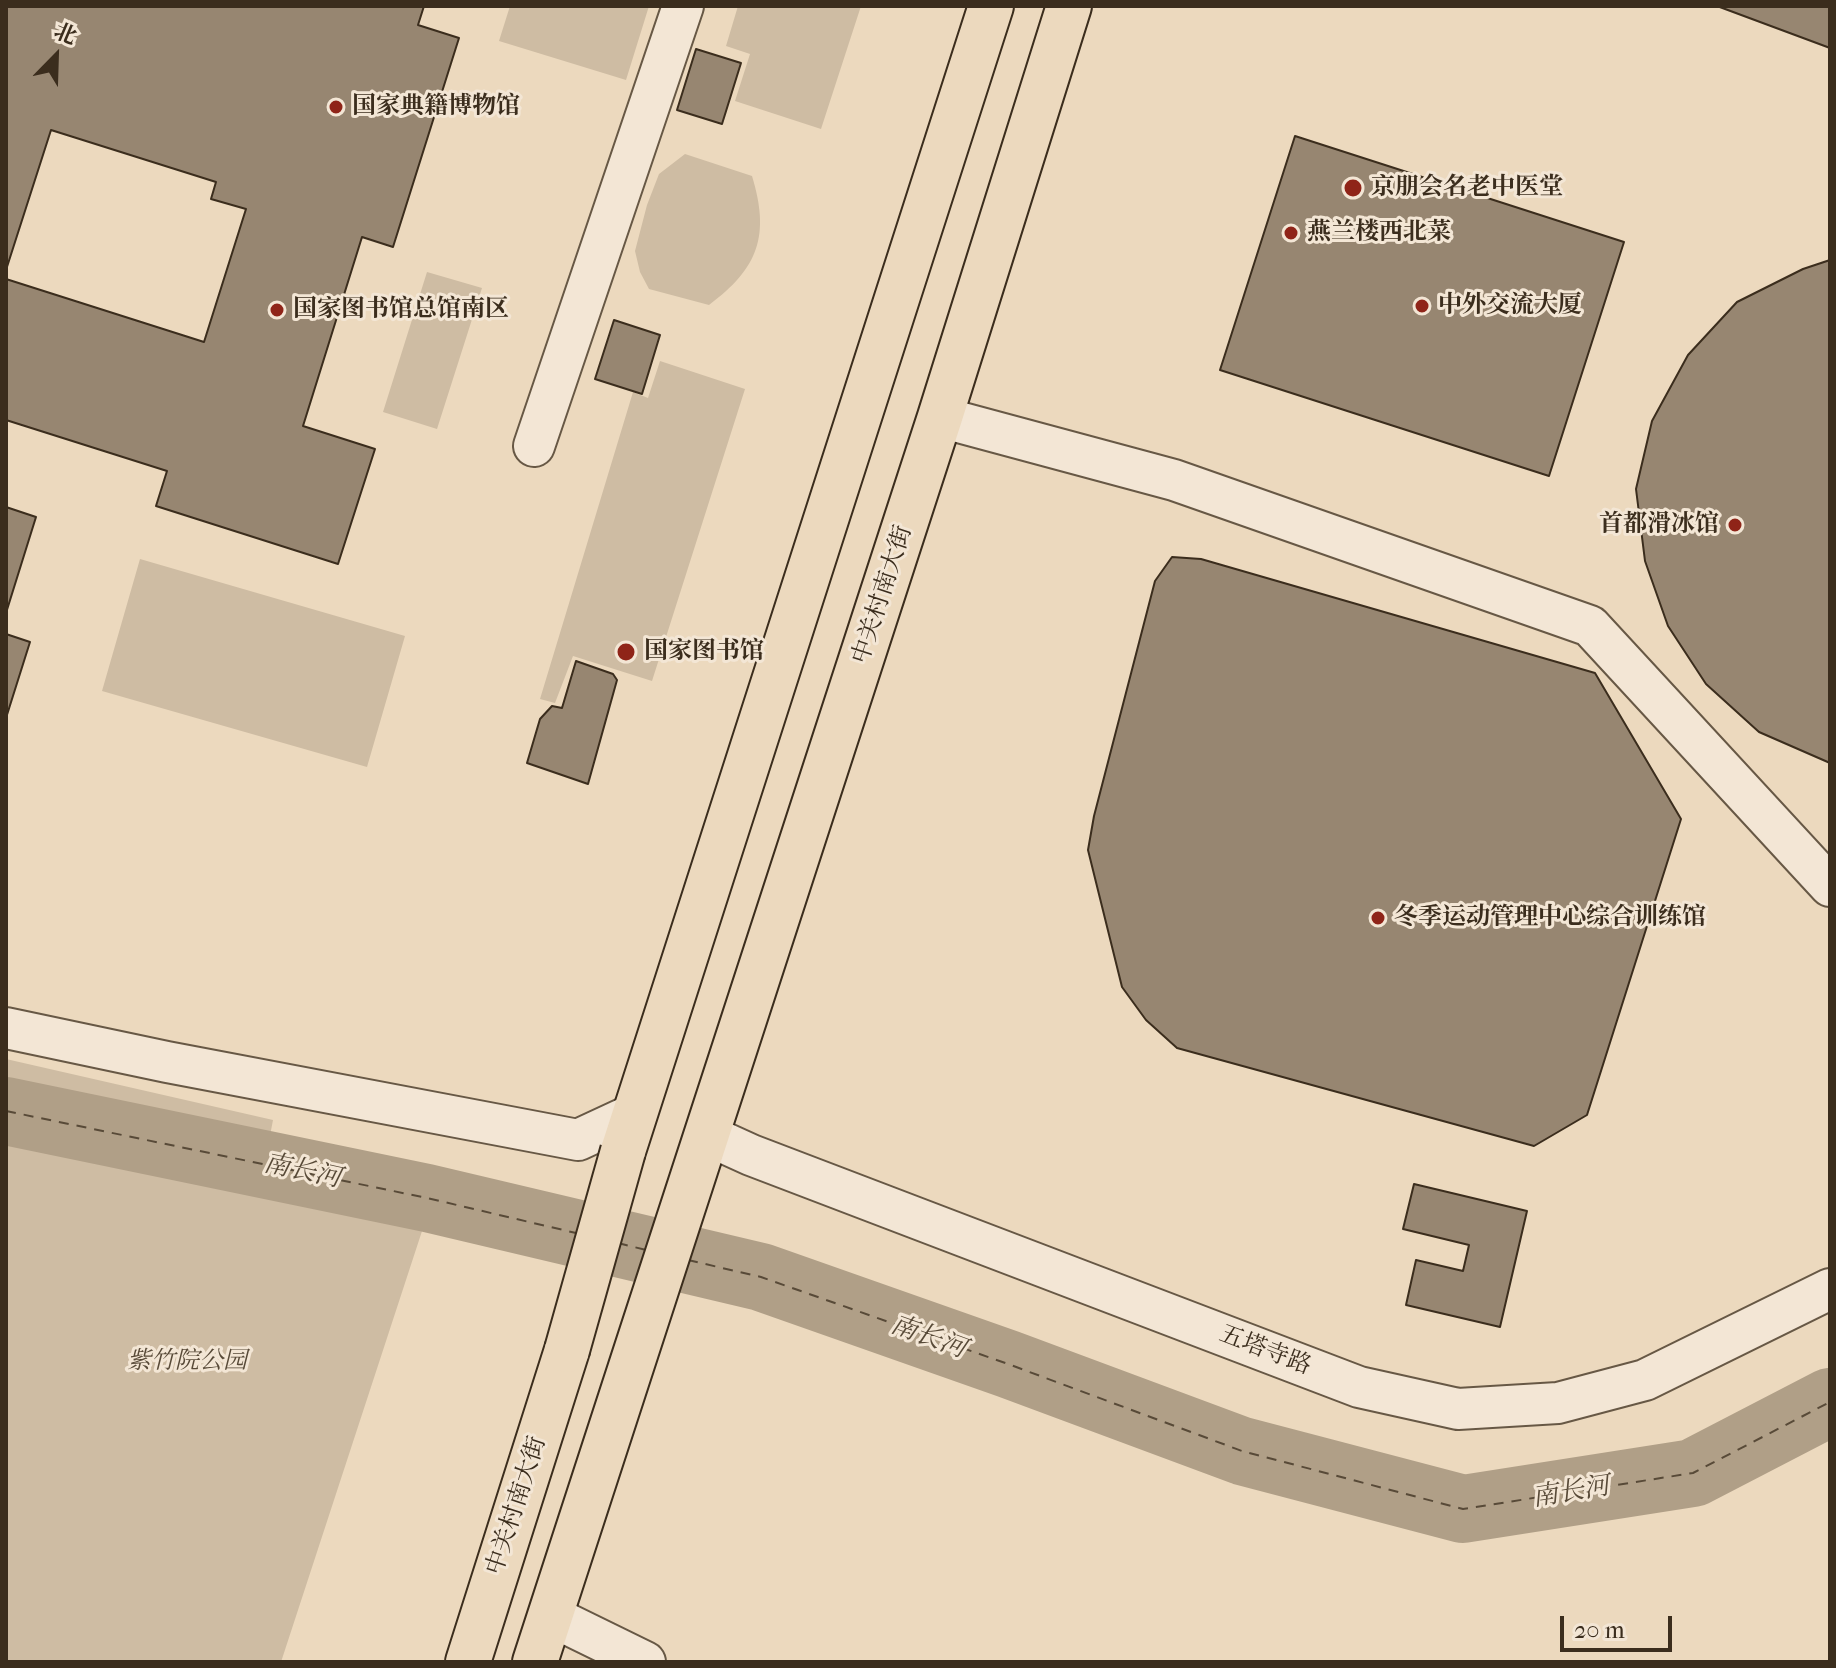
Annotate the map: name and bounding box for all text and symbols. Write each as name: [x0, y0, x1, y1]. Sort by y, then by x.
north arrow: [16, 16, 96, 96]
text: 北: [50, 18, 81, 50]
place label: 国家典籍博物馆: [352, 93, 520, 121]
marker: 国家典籍博物馆: [327, 98, 345, 116]
place label: 京朋会名老中医堂: [1371, 174, 1563, 202]
marker: 京朋会名老中医堂: [1342, 177, 1364, 199]
place label: 燕兰楼西北菜: [1307, 219, 1451, 247]
marker: 燕兰楼西北菜: [1282, 224, 1300, 242]
place label: 中外交流大厦: [1438, 292, 1582, 320]
place label: 国家图书馆总馆南区: [293, 296, 509, 324]
marker: 中外交流大厦: [1413, 297, 1431, 315]
marker: 国家图书馆总馆南区: [268, 301, 286, 319]
place label: 首都滑冰馆: [1599, 511, 1719, 539]
marker: 首都滑冰馆: [1726, 516, 1744, 534]
street label: 中关村南大街: [847, 522, 919, 668]
place label: 国家图书馆: [644, 638, 764, 666]
marker: 国家图书馆: [615, 641, 637, 663]
place label: 冬季运动管理中心综合训练馆: [1394, 904, 1706, 932]
marker: 冬季运动管理中心综合训练馆: [1369, 909, 1387, 927]
water label: 南长河: [261, 1149, 343, 1195]
water label: 南长河: [886, 1310, 970, 1366]
street label: 五塔寺路: [1215, 1320, 1315, 1382]
park label: 紫竹院公园: [127, 1348, 247, 1376]
street label: 中关村南大街: [481, 1433, 553, 1579]
water label: 南长河: [1530, 1471, 1612, 1515]
scale bar: [1564, 1600, 1676, 1650]
text: 20 m: [1574, 1616, 1625, 1644]

